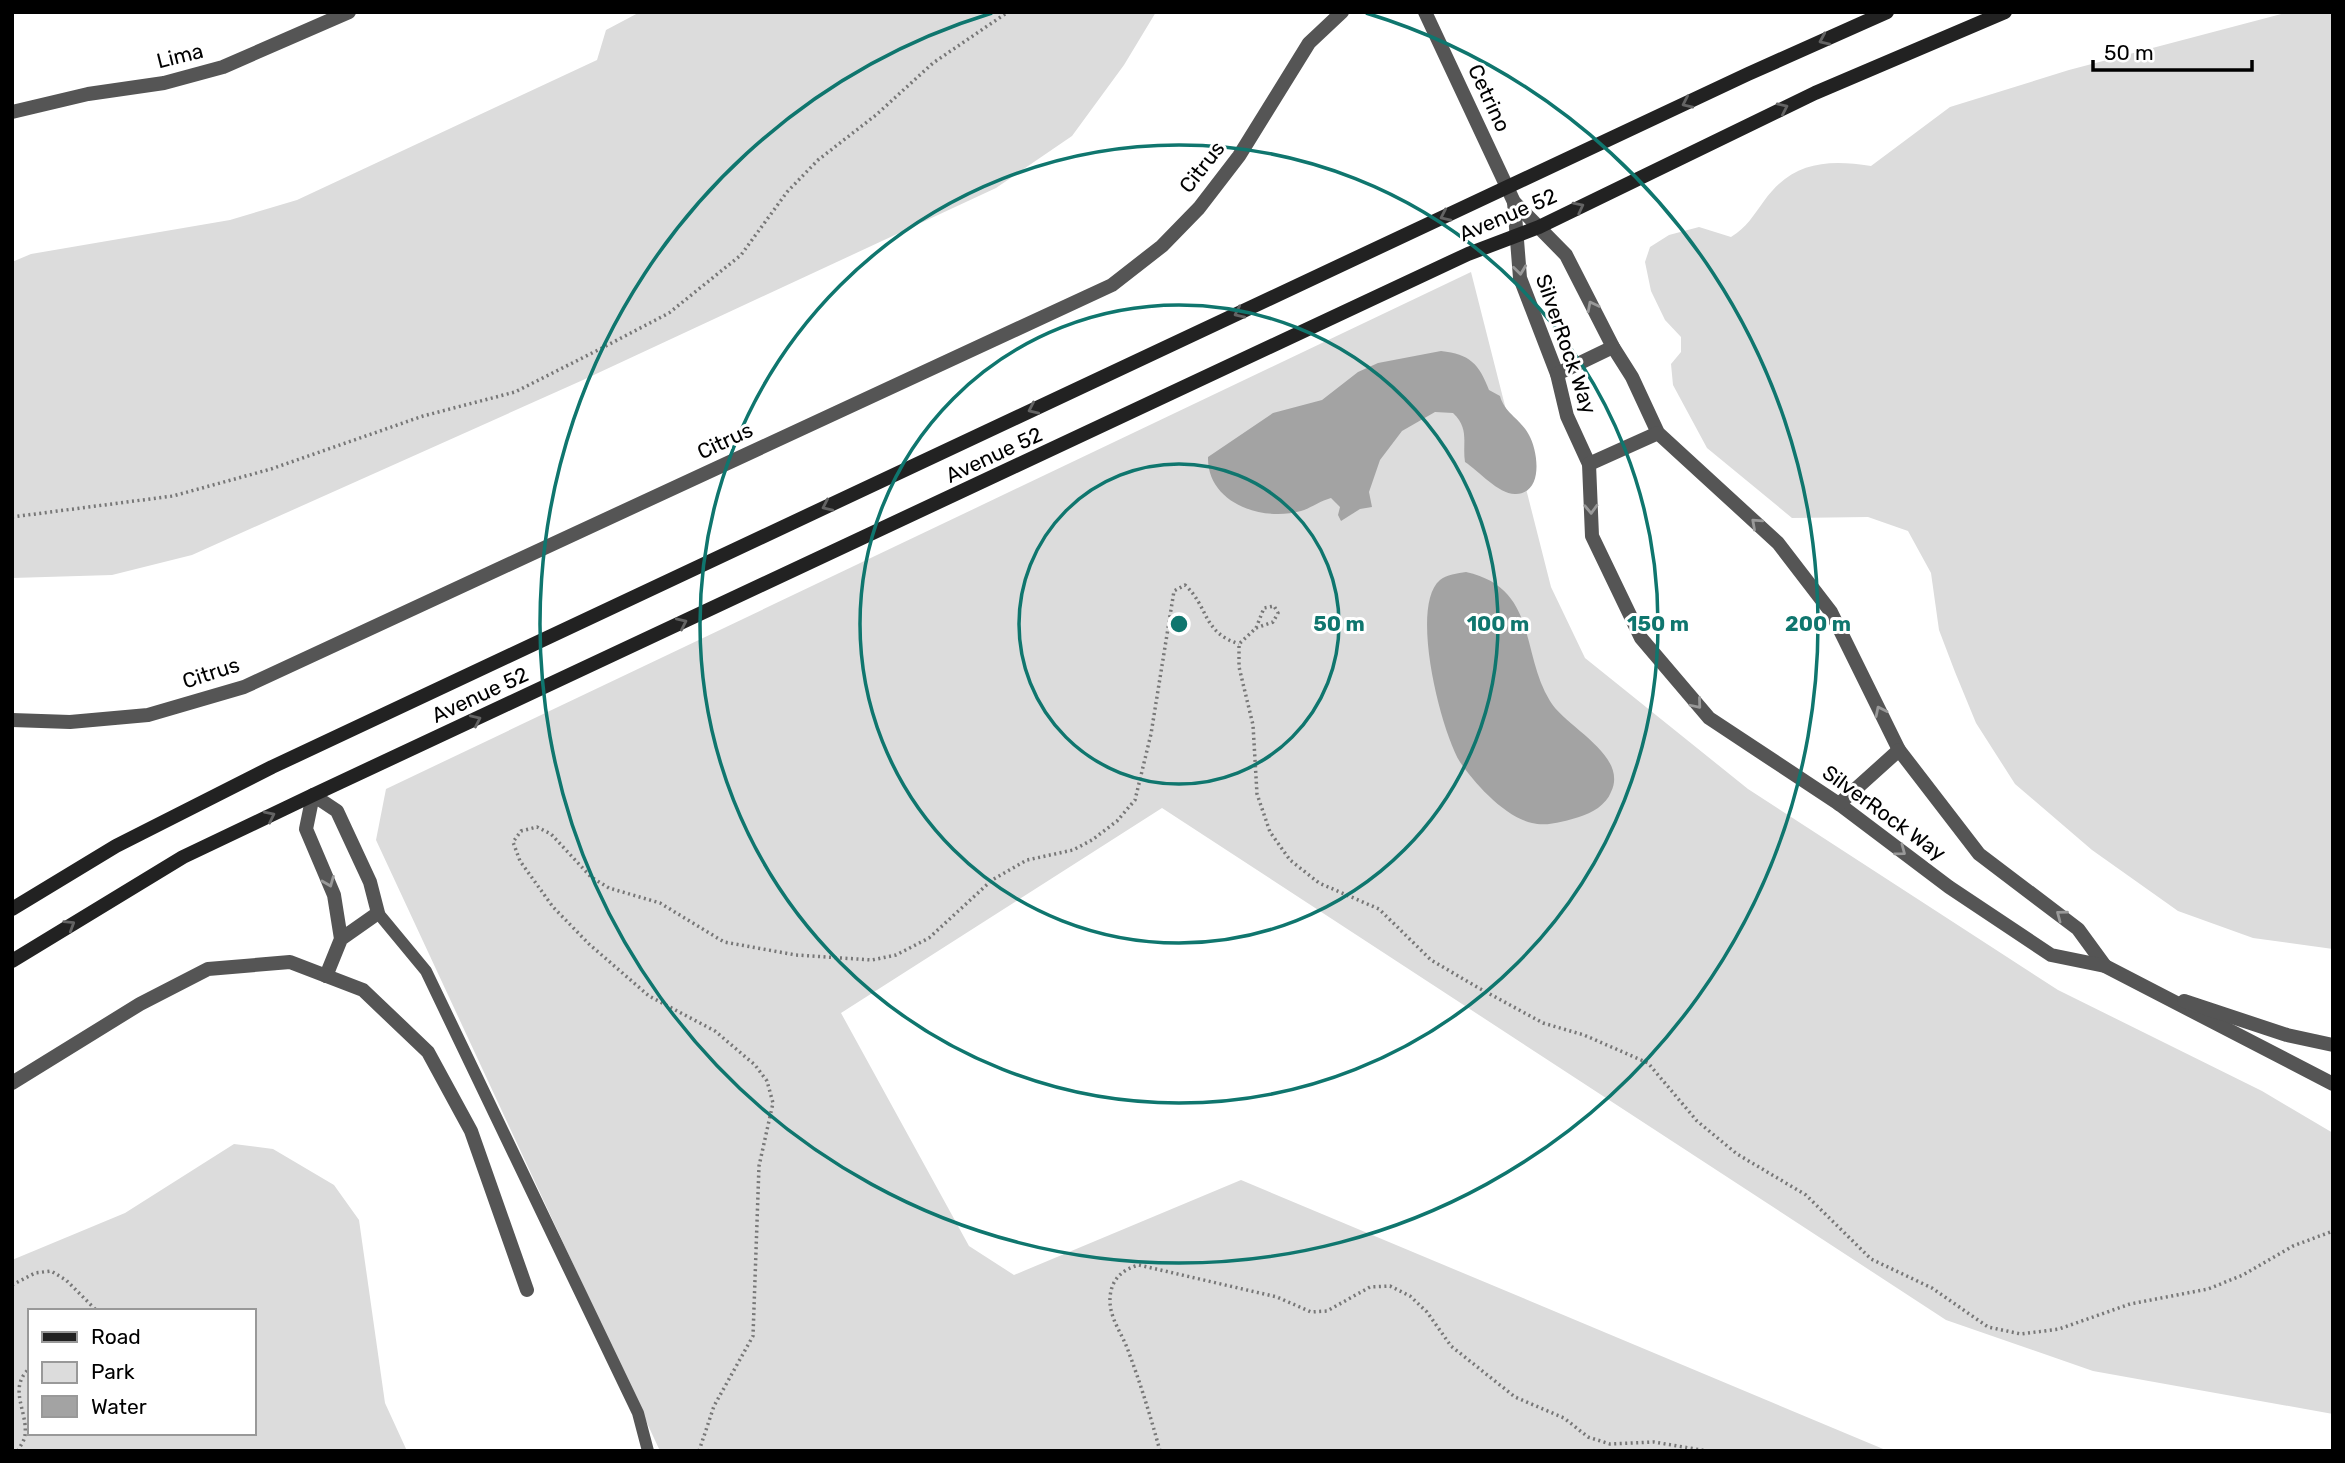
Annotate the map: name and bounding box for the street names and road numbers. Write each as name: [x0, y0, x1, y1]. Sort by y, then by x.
street label: Lima: [154, 38, 206, 73]
street label: Cetrino: [1463, 60, 1516, 136]
street label: Citrus: [1174, 136, 1230, 197]
street label: Avenue 52: [1455, 183, 1560, 246]
street label: SilverRock Way: [1531, 271, 1602, 417]
street label: Citrus: [693, 417, 757, 464]
street label: Avenue 52: [942, 421, 1046, 488]
street label: Citrus: [179, 652, 243, 693]
street label: Avenue 52: [428, 661, 532, 728]
street label: SilverRock Way: [1818, 760, 1951, 866]

